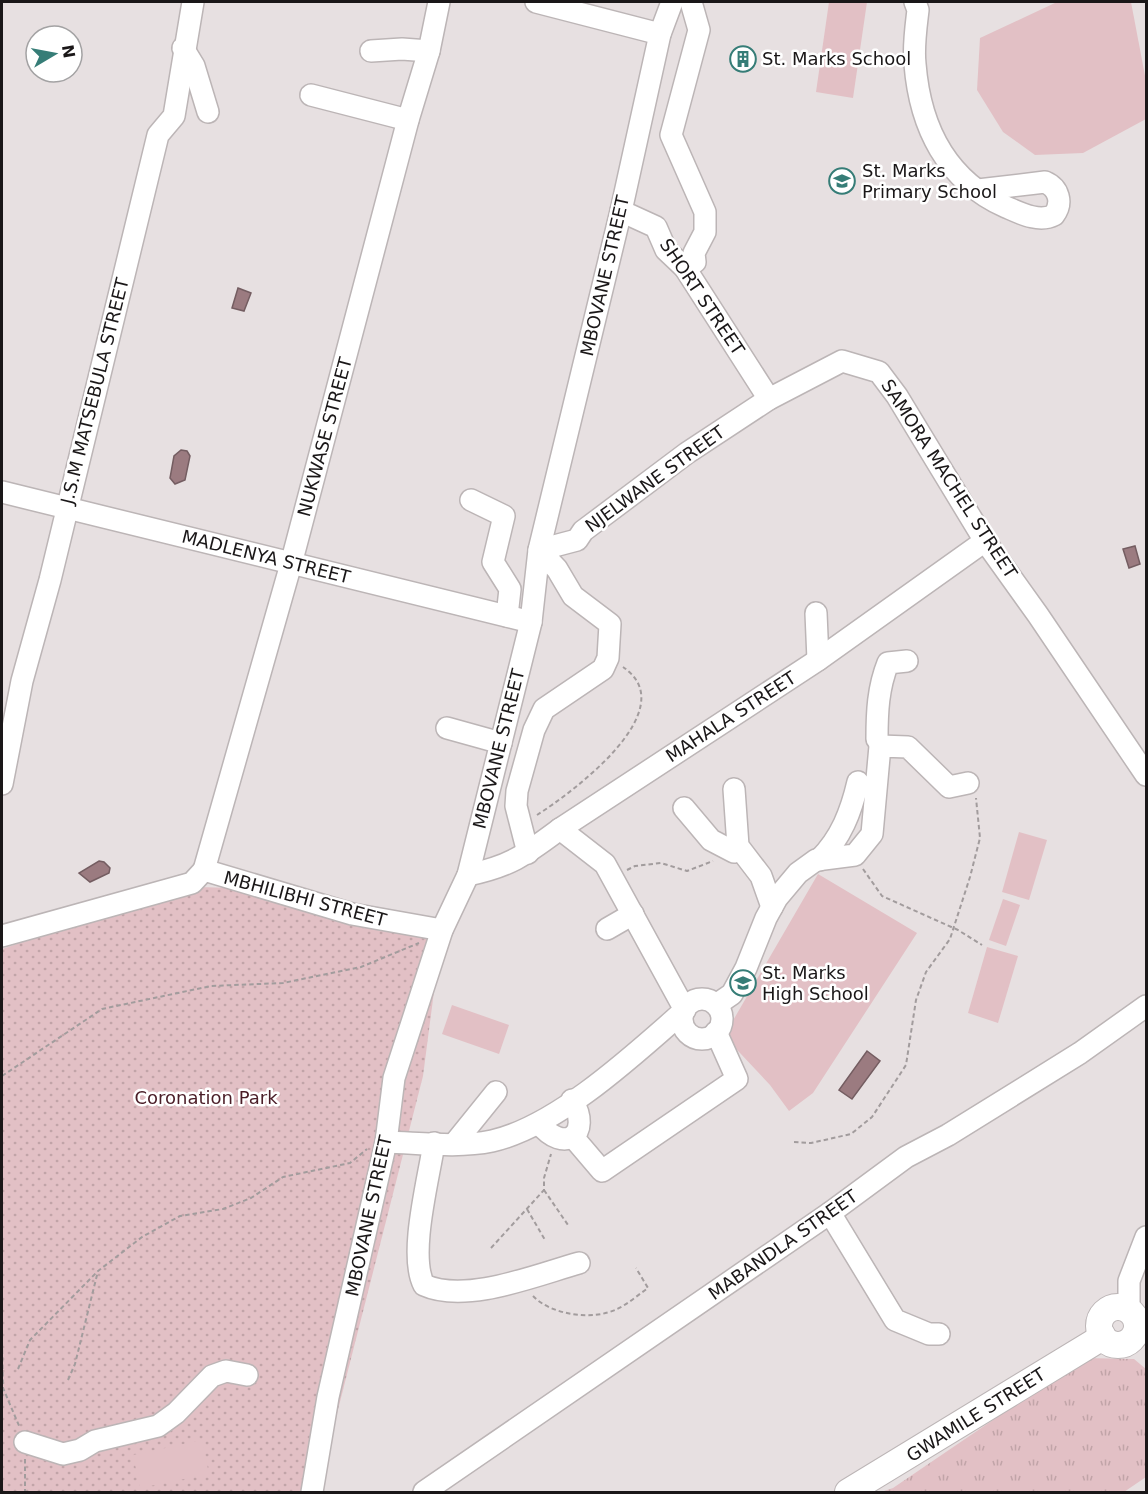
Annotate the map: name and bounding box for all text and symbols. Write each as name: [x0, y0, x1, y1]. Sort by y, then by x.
north arrow: [24, 24, 84, 84]
text: N: [58, 43, 79, 60]
building icon: St. Marks School: [728, 44, 758, 74]
place label: St. Marks School: [762, 48, 911, 69]
place label: St. Marks Primary School: [862, 160, 997, 202]
school or university icon: St. Marks Primary School: [827, 166, 857, 196]
street label: MBOVANE STREET: [576, 193, 633, 358]
street label: SHORT STREET: [656, 235, 750, 360]
street label: J.S.M MATSEBULA STREET: [56, 275, 133, 507]
street label: NUKWASE STREET: [293, 354, 356, 519]
street label: SAMORA MACHEL STREET: [877, 375, 1022, 583]
street label: NJELWANE STREET: [581, 420, 729, 536]
street label: MADLENYA STREET: [180, 525, 354, 588]
street label: MBOVANE STREET: [468, 666, 529, 831]
street label: MAHALA STREET: [662, 666, 801, 766]
street label: MBHILIBHI STREET: [221, 867, 390, 931]
place label: St. Marks High School: [762, 962, 869, 1004]
school or university icon: St. Marks High School: [728, 968, 758, 998]
park label: Coronation Park: [134, 1087, 278, 1108]
street label: MBOVANE STREET: [341, 1132, 396, 1298]
street label: MABANDLA STREET: [704, 1185, 862, 1304]
street label: GWAMILE STREET: [902, 1363, 1050, 1466]

